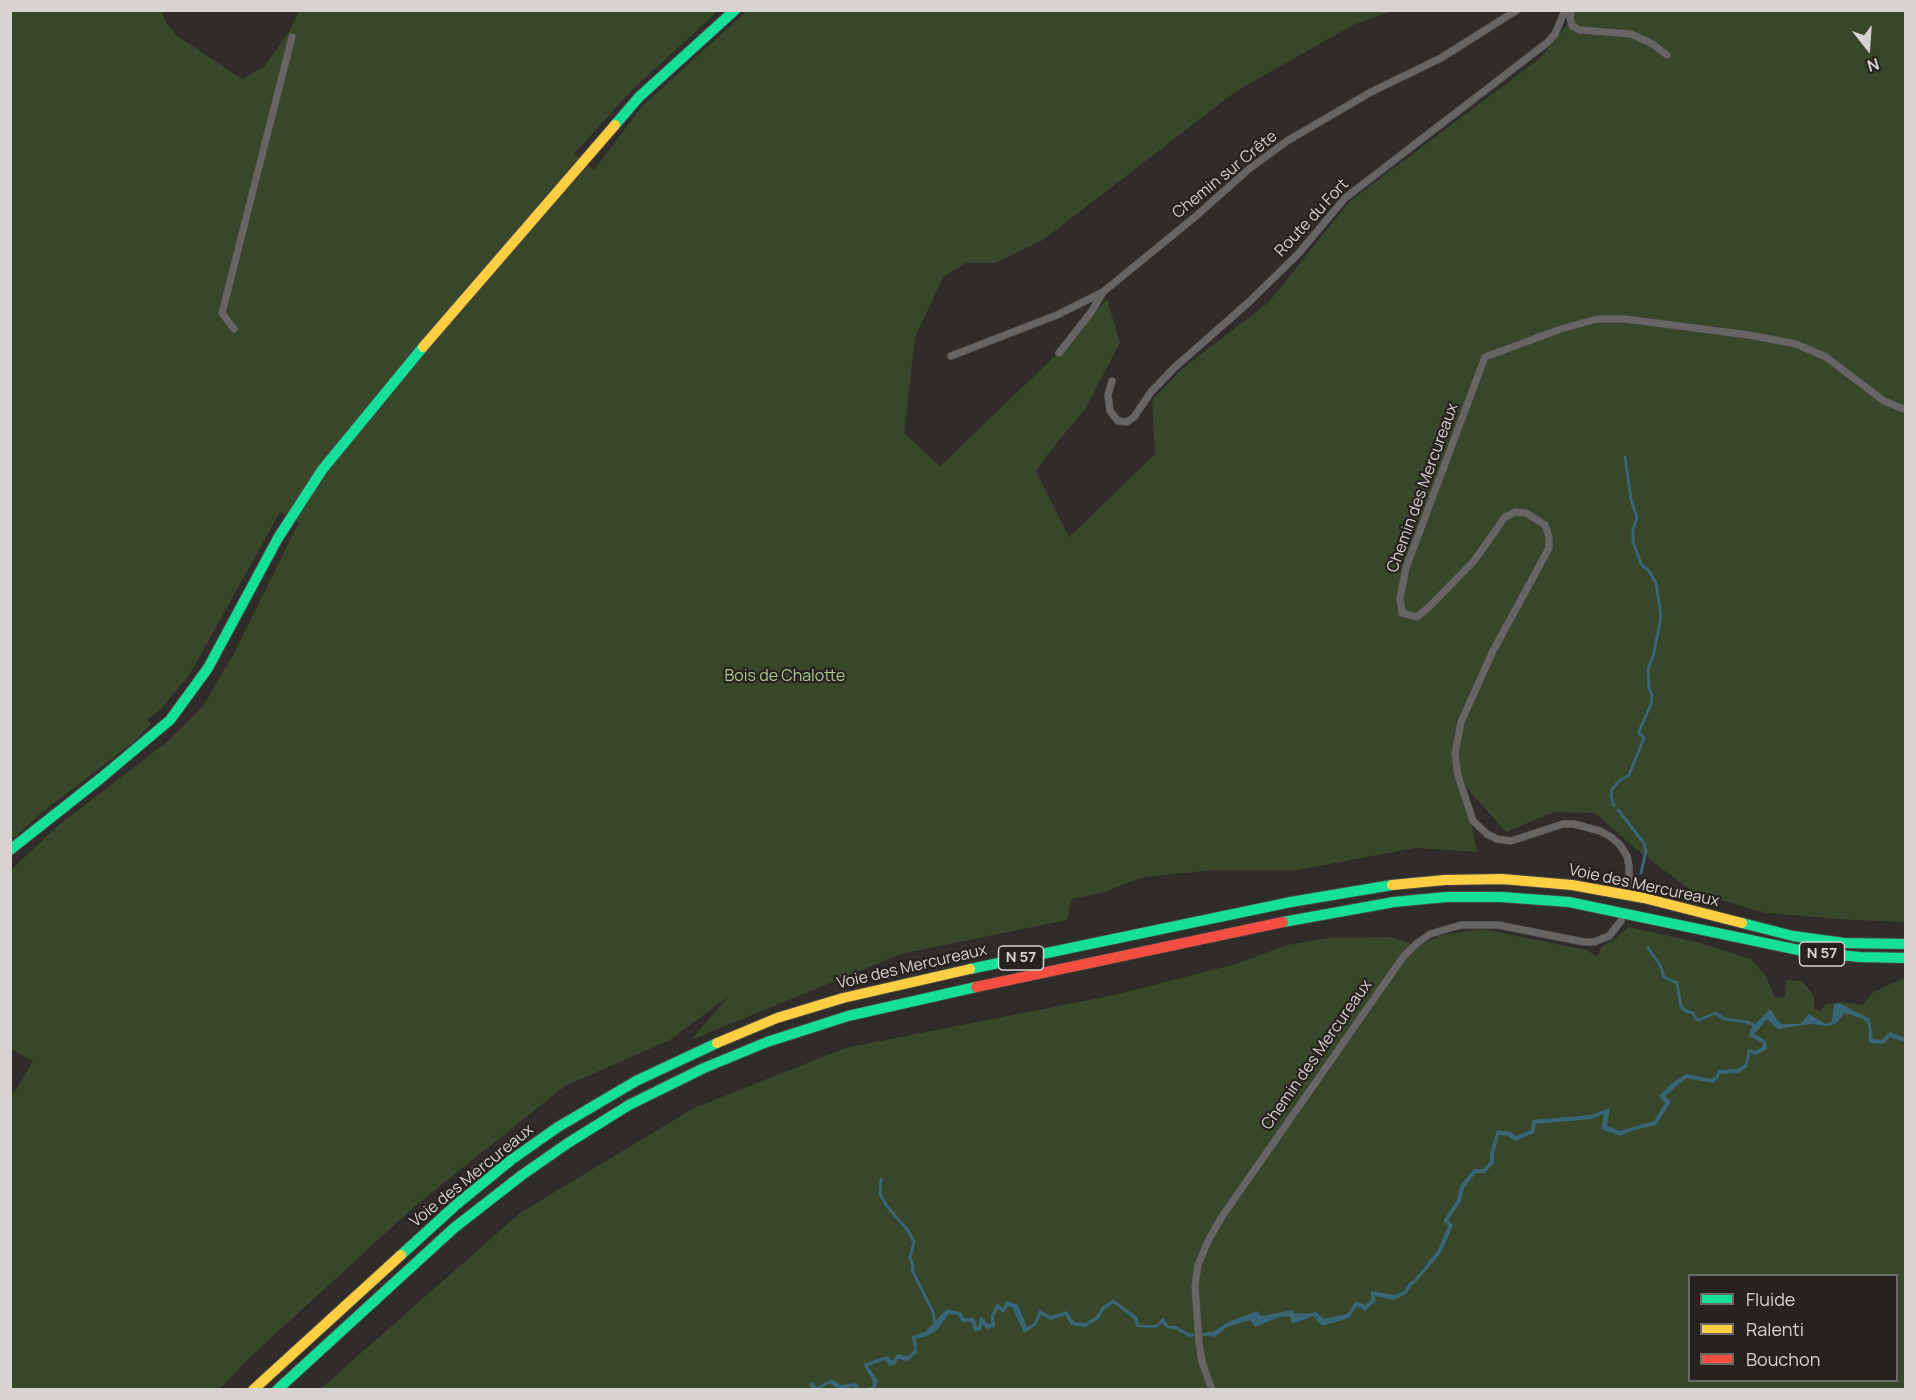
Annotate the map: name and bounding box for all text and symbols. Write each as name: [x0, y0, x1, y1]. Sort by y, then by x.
north arrow: [1838, 18, 1898, 78]
text: N: [1865, 53, 1882, 77]
street label: Chemin sur Crête: [1169, 127, 1281, 223]
street label: Route du Fort: [1271, 175, 1353, 261]
street label: Chemin des Mercureaux: [1383, 401, 1463, 575]
park label: Bois de Chalotte: [725, 667, 845, 687]
street label: Voie des Mercureaux: [1567, 861, 1721, 911]
street label: Voie des Mercureaux: [835, 940, 989, 994]
road number: N 57: [1800, 942, 1844, 966]
road number: N 57: [998, 946, 1044, 970]
street label: Chemin des Mercureaux: [1258, 976, 1376, 1134]
street label: Voie des Mercureaux: [406, 1120, 538, 1232]
legend: [1688, 1274, 1898, 1382]
text: Fluide: [1746, 1287, 1795, 1311]
text: Ralenti: [1746, 1317, 1804, 1341]
text: Bouchon: [1746, 1347, 1820, 1371]

